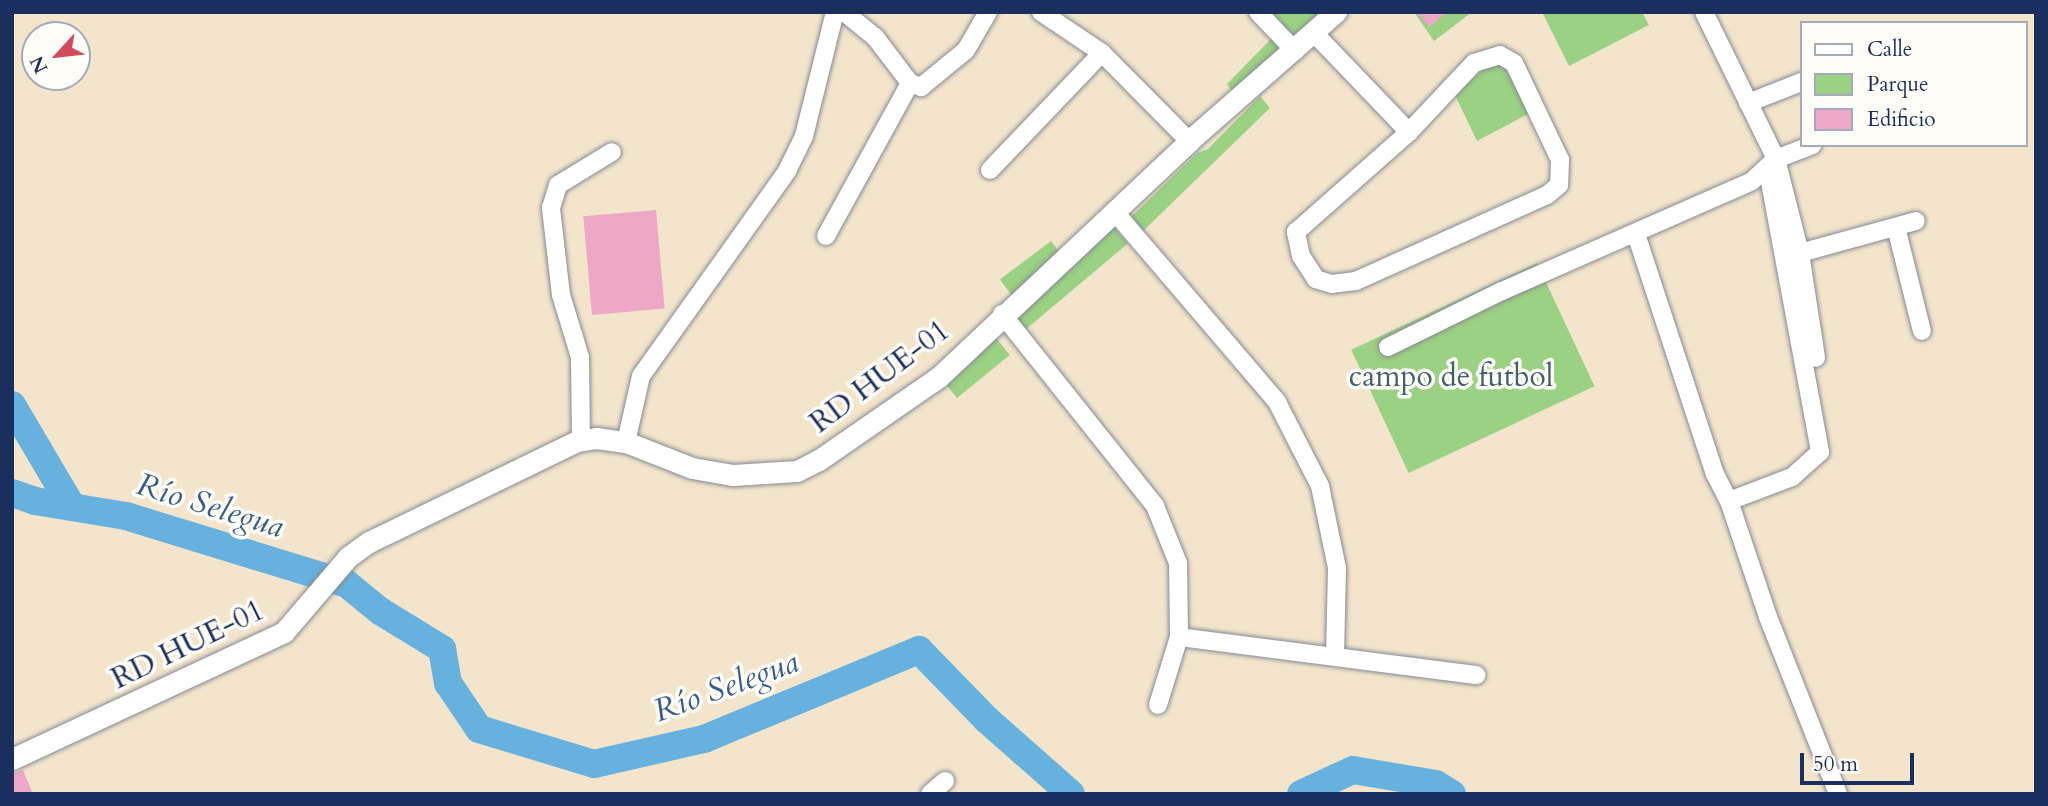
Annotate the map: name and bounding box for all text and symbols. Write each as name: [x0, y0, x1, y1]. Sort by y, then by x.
north arrow: [21, 21, 91, 91]
legend: [1800, 21, 2027, 147]
text: Calle: [1867, 35, 1912, 64]
text: N: [24, 51, 54, 78]
text: Parque: [1867, 70, 1928, 99]
text: Edificio: [1867, 105, 1936, 134]
street label: RD HUE-01: [803, 313, 957, 441]
park label: campo de futbol: [1349, 359, 1553, 395]
water label: Río Selegua: [132, 466, 288, 546]
street label: RD HUE-01: [106, 593, 270, 697]
water label: Río Selegua: [648, 643, 804, 731]
scale bar: [1803, 740, 1917, 784]
text: 50 m: [1813, 750, 1858, 779]

